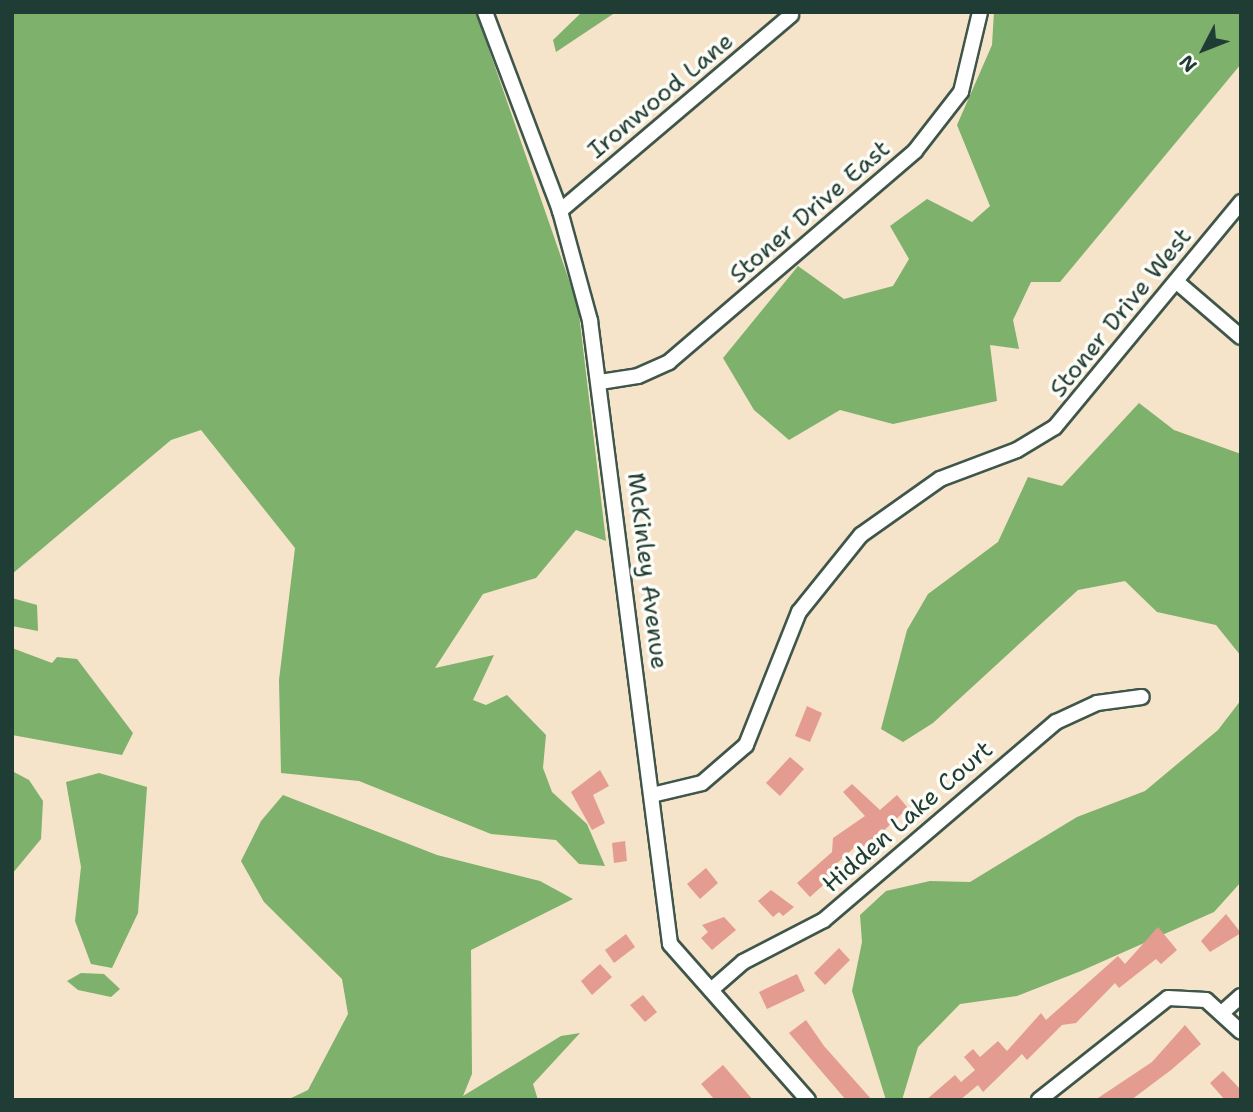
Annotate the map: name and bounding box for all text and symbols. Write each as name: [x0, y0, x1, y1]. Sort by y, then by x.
north arrow: [1169, 14, 1239, 84]
street label: Ironwood Lane: [583, 27, 739, 165]
text: N: [1174, 49, 1202, 77]
street label: Stoner Drive East: [724, 135, 896, 289]
street label: Stoner Drive West: [1044, 223, 1198, 403]
street label: McKinley Avenue: [621, 471, 673, 671]
street label: Hidden Lake Court: [817, 735, 999, 899]

